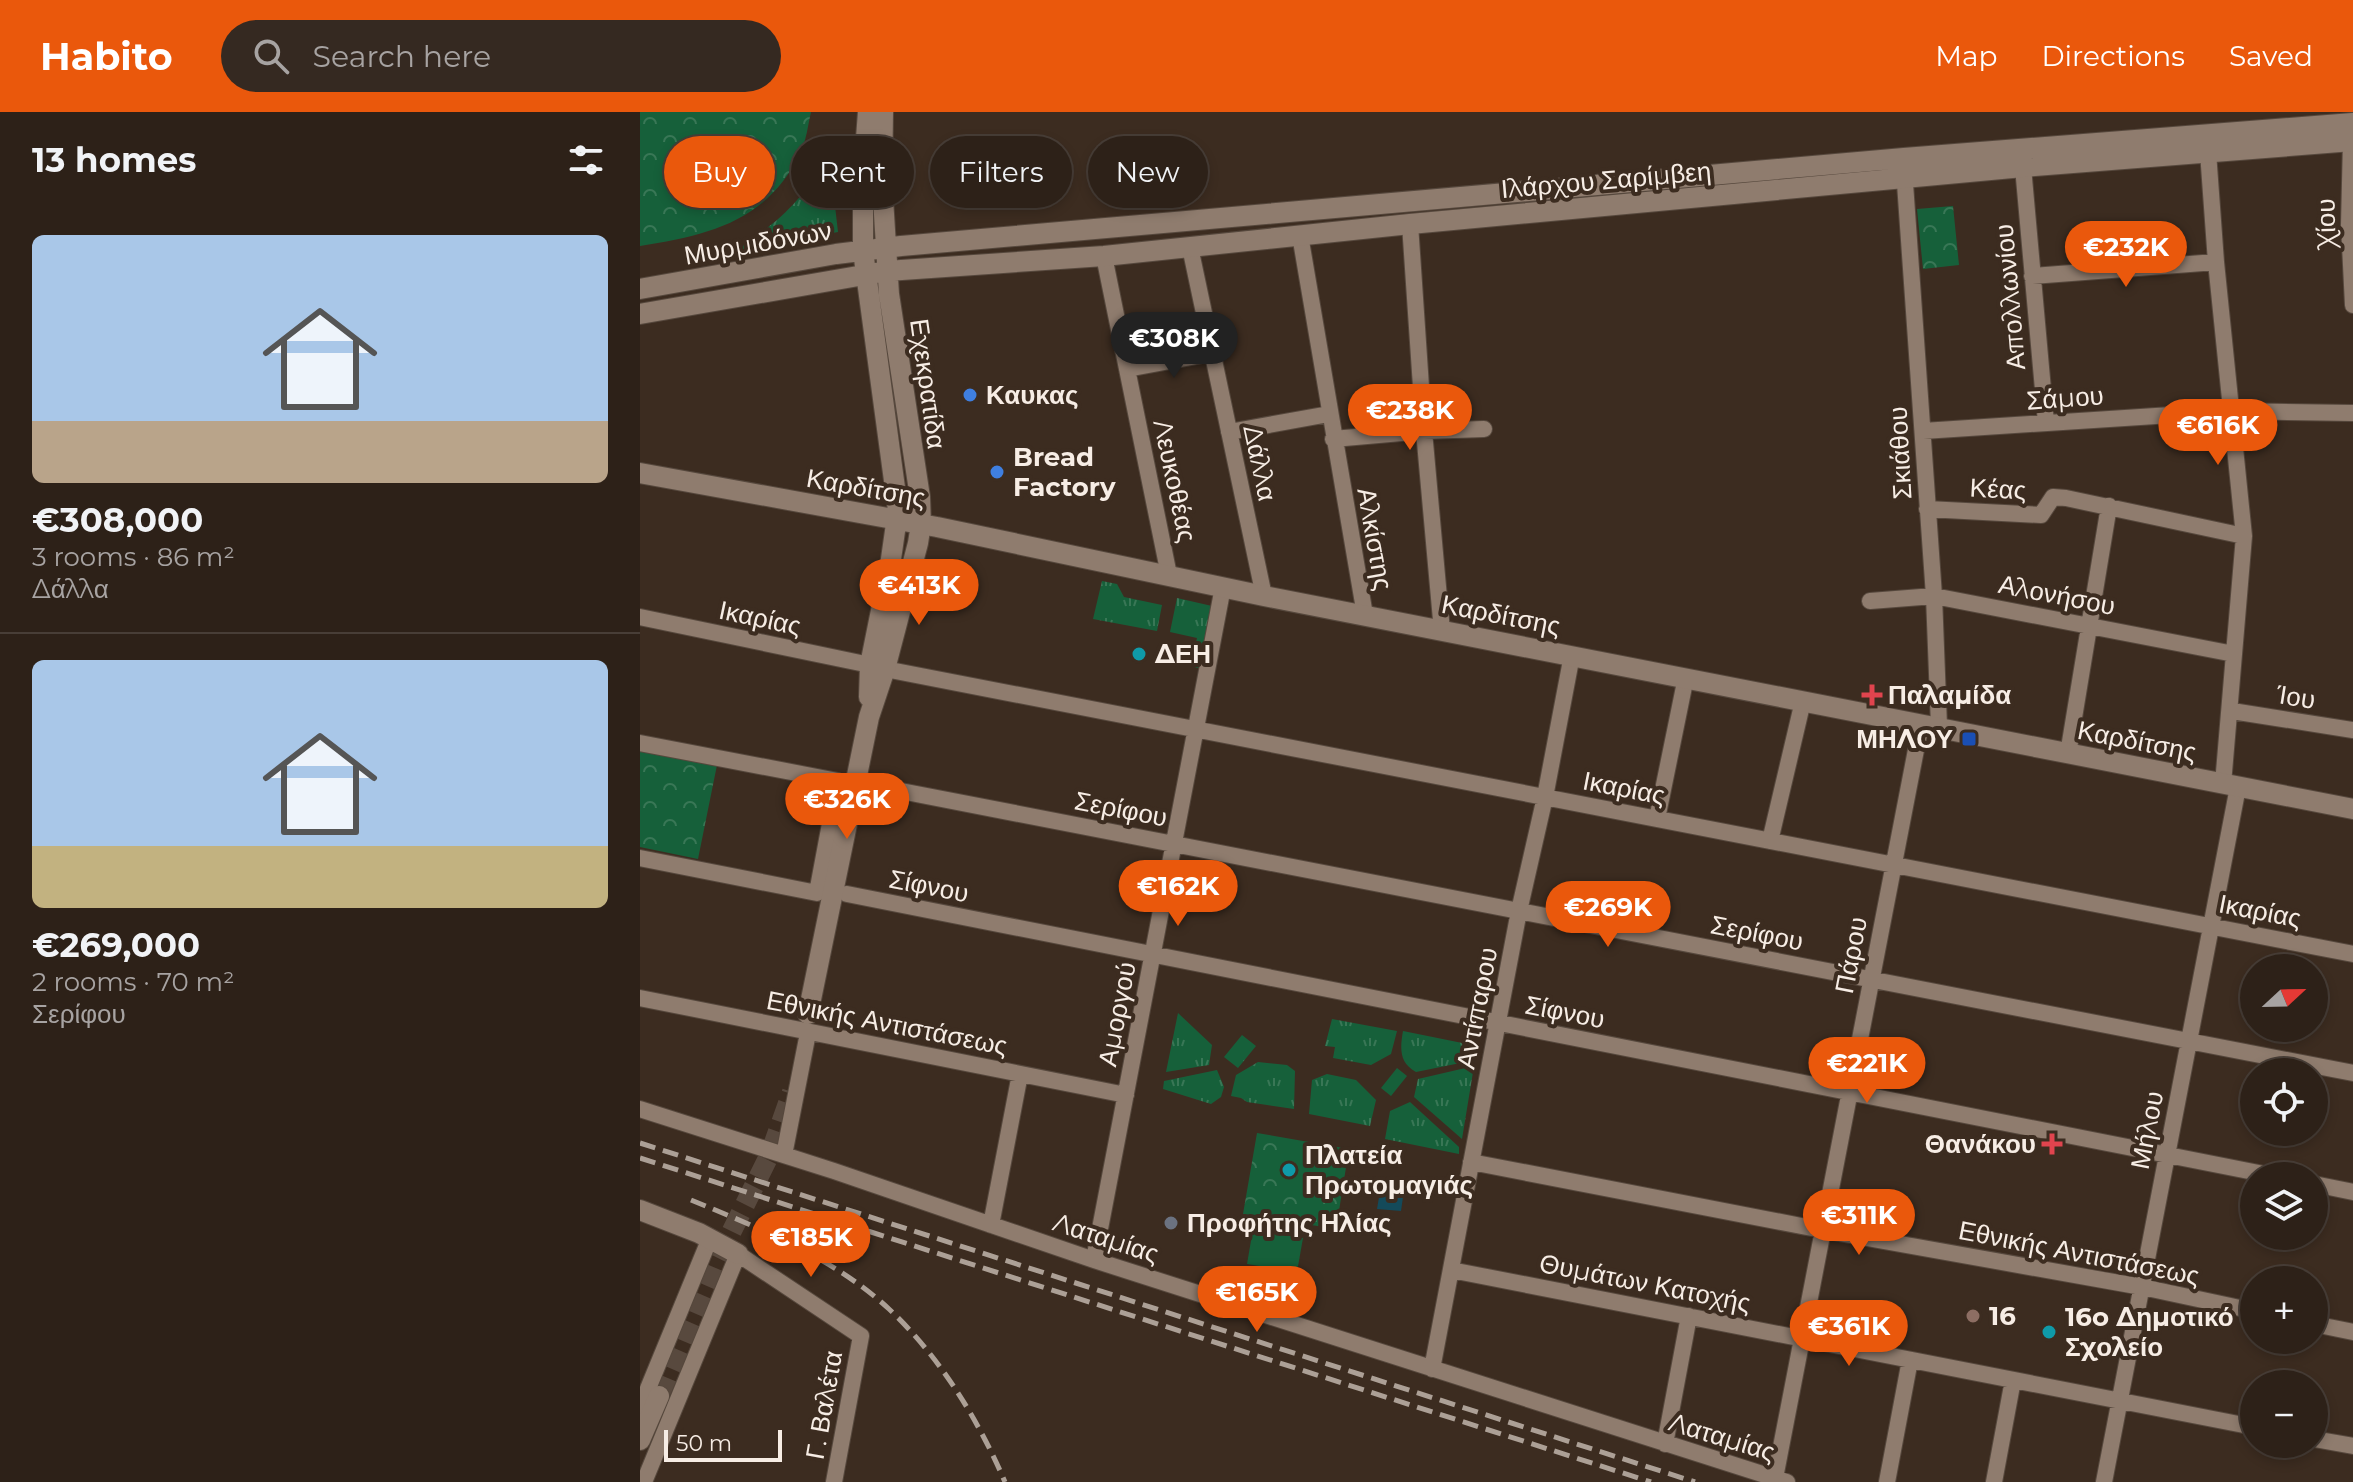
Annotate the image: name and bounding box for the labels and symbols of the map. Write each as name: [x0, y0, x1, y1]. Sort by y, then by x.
street label: Ιλάρχου Σαρίμβεη: [1500, 155, 1712, 205]
street label: Χίου: [2310, 198, 2342, 251]
street label: Μυρμιδόνων: [682, 214, 834, 272]
pin: €232K: [2070, 221, 2182, 289]
street label: Απολλωνίου: [1988, 223, 2032, 371]
pin: €308K: [1118, 312, 1230, 380]
street label: Εχεκρατίδα: [903, 317, 953, 451]
place label: Καυκας: [986, 379, 1078, 411]
street label: Σάμου: [2025, 379, 2105, 417]
pin: €238K: [1354, 384, 1466, 452]
marker: Καυκας: [961, 386, 979, 404]
pin: €616K: [2162, 399, 2274, 467]
street label: Σκιάθου: [1882, 406, 1918, 500]
street label: Λευκοθέας: [1146, 417, 1204, 545]
street label: Δάλλα: [1236, 422, 1284, 504]
place label: Bread Factory: [1013, 441, 1116, 503]
street label: Καρδίτσης: [804, 462, 928, 514]
marker: Bread Factory: [988, 463, 1006, 481]
street label: Κέας: [1969, 472, 2027, 506]
street label: Αλκίστης: [1350, 485, 1400, 593]
pin: €413K: [863, 559, 975, 627]
street label: Αλονήσου: [1996, 568, 2118, 622]
street label: Καρδίτσης: [1439, 588, 1563, 642]
street label: Ικαρίας: [716, 594, 804, 642]
place label: ΔΕΗ: [1154, 638, 1211, 670]
marker: ΔΕΗ: [1130, 645, 1148, 663]
street label: Ίου: [2273, 678, 2318, 716]
place label: Παλαμίδα: [1888, 679, 2011, 711]
marker: Παλαμίδα: [1863, 686, 1881, 704]
street label: Καρδίτσης: [2075, 714, 2199, 768]
place label: ΜΗΛΟΥ: [1856, 723, 1953, 755]
marker: ΜΗΛΟΥ: [1960, 730, 1978, 748]
street label: Ικαρίας: [1580, 764, 1668, 812]
pin: €326K: [791, 773, 903, 841]
street label: Σερίφου: [1072, 784, 1170, 834]
pin: €162K: [1122, 860, 1234, 928]
street label: Σίφνου: [886, 863, 972, 909]
pin: €269K: [1552, 881, 1664, 949]
street label: Ικαρίας: [2216, 887, 2304, 935]
street label: Σερίφου: [1708, 908, 1806, 958]
street label: Πάρου: [1828, 914, 1874, 996]
street label: Αντίπαρου: [1450, 944, 1504, 1072]
north arrow: [2240, 954, 2328, 1042]
street label: Αμοργού: [1091, 959, 1143, 1069]
street label: Εθνικής Αντιστάσεως: [764, 984, 1010, 1062]
street label: Σίφνου: [1522, 989, 1608, 1035]
pin: €221K: [1811, 1037, 1923, 1105]
street label: Μήλου: [2124, 1088, 2170, 1172]
place label: Θανάκου: [1925, 1128, 2036, 1160]
marker: Θανάκου: [2043, 1135, 2061, 1153]
place label: Πλατεία Πρωτομαγιάς: [1305, 1139, 1473, 1201]
marker: Πλατεία Πρωτομαγιάς: [1280, 1161, 1298, 1179]
pin: €311K: [1803, 1189, 1915, 1257]
street label: Λαταμίας: [1049, 1206, 1163, 1270]
place label: Προφήτης Ηλίας: [1187, 1207, 1392, 1239]
pin: €185K: [755, 1211, 867, 1279]
marker: Προφήτης Ηλίας: [1162, 1214, 1180, 1232]
street label: Εθνικής Αντιστάσεως: [1956, 1214, 2202, 1292]
street label: Θυμάτων Κατοχής: [1537, 1247, 1753, 1319]
pin: €165K: [1201, 1266, 1313, 1334]
pin: €361K: [1793, 1300, 1905, 1368]
place label: 16: [1989, 1300, 2016, 1332]
place label: 16o Δημοτικό Σχολείο: [2065, 1301, 2234, 1363]
marker: 16: [1964, 1307, 1982, 1325]
marker: 16o Δημοτικό Σχολείο: [2040, 1323, 2058, 1341]
street label: Γ. Βαλέτα: [799, 1348, 849, 1462]
street label: Λαταμίας: [1665, 1406, 1779, 1468]
scale bar: [664, 1426, 782, 1462]

